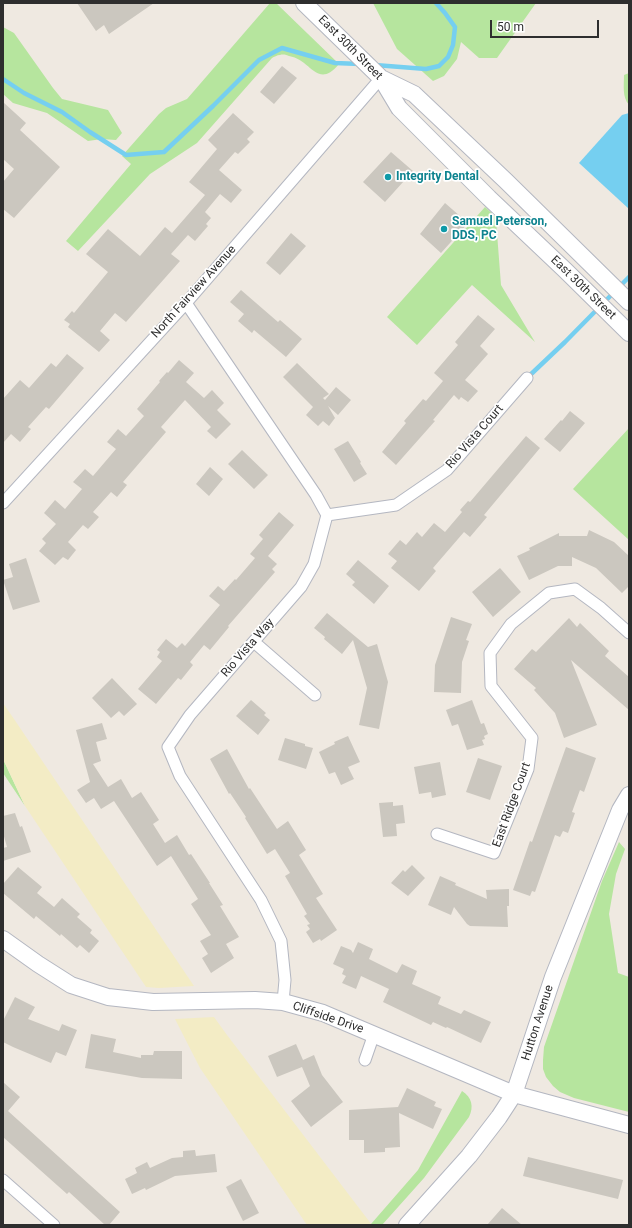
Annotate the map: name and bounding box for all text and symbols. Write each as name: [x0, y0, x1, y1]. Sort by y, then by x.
scale bar: [492, 12, 601, 38]
street label: East 30th Street: [315, 13, 385, 83]
text: 50 m: [497, 20, 524, 34]
place label: Integrity Dental: [396, 170, 479, 184]
marker: Integrity Dental: [383, 172, 393, 182]
place label: Samuel Peterson, DDS, PC: [452, 215, 547, 243]
marker: Samuel Peterson, DDS, PC: [439, 224, 449, 234]
street label: North Fairview Avenue: [149, 243, 239, 341]
street label: East 30th Street: [547, 253, 619, 323]
street label: Rio Vista Court: [443, 402, 507, 472]
street label: Rio Vista Way: [219, 616, 277, 680]
street label: East Ridge Court: [490, 761, 534, 849]
street label: Hutton Avenue: [519, 983, 557, 1063]
street label: Cliffside Drive: [291, 999, 365, 1037]

